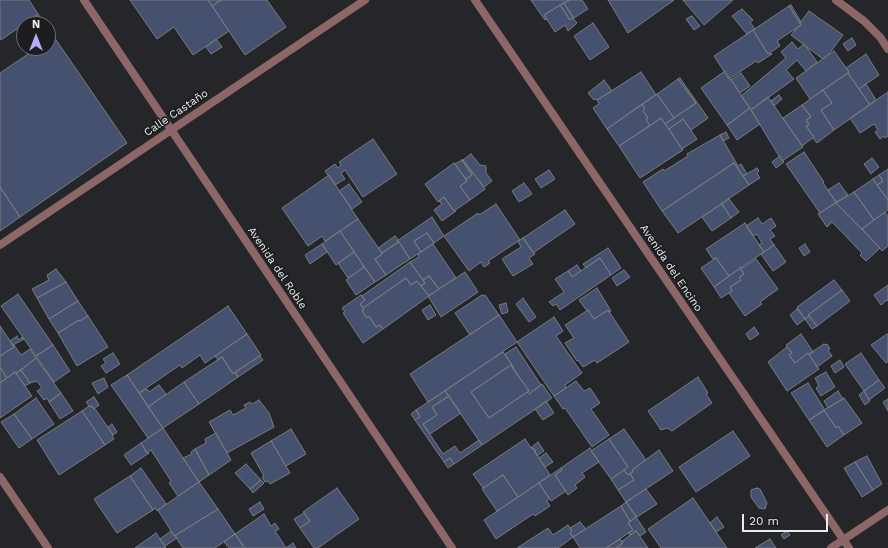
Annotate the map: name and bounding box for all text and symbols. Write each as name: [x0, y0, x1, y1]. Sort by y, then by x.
north arrow: [16, 16, 56, 56]
text: N: [32, 18, 40, 31]
street label: Calle Castaño: [141, 87, 211, 139]
street label: Avenida del Encino: [637, 222, 705, 314]
street label: Avenida del Roble: [245, 224, 309, 312]
scale bar: [744, 506, 830, 532]
text: 20 m: [749, 514, 779, 528]

